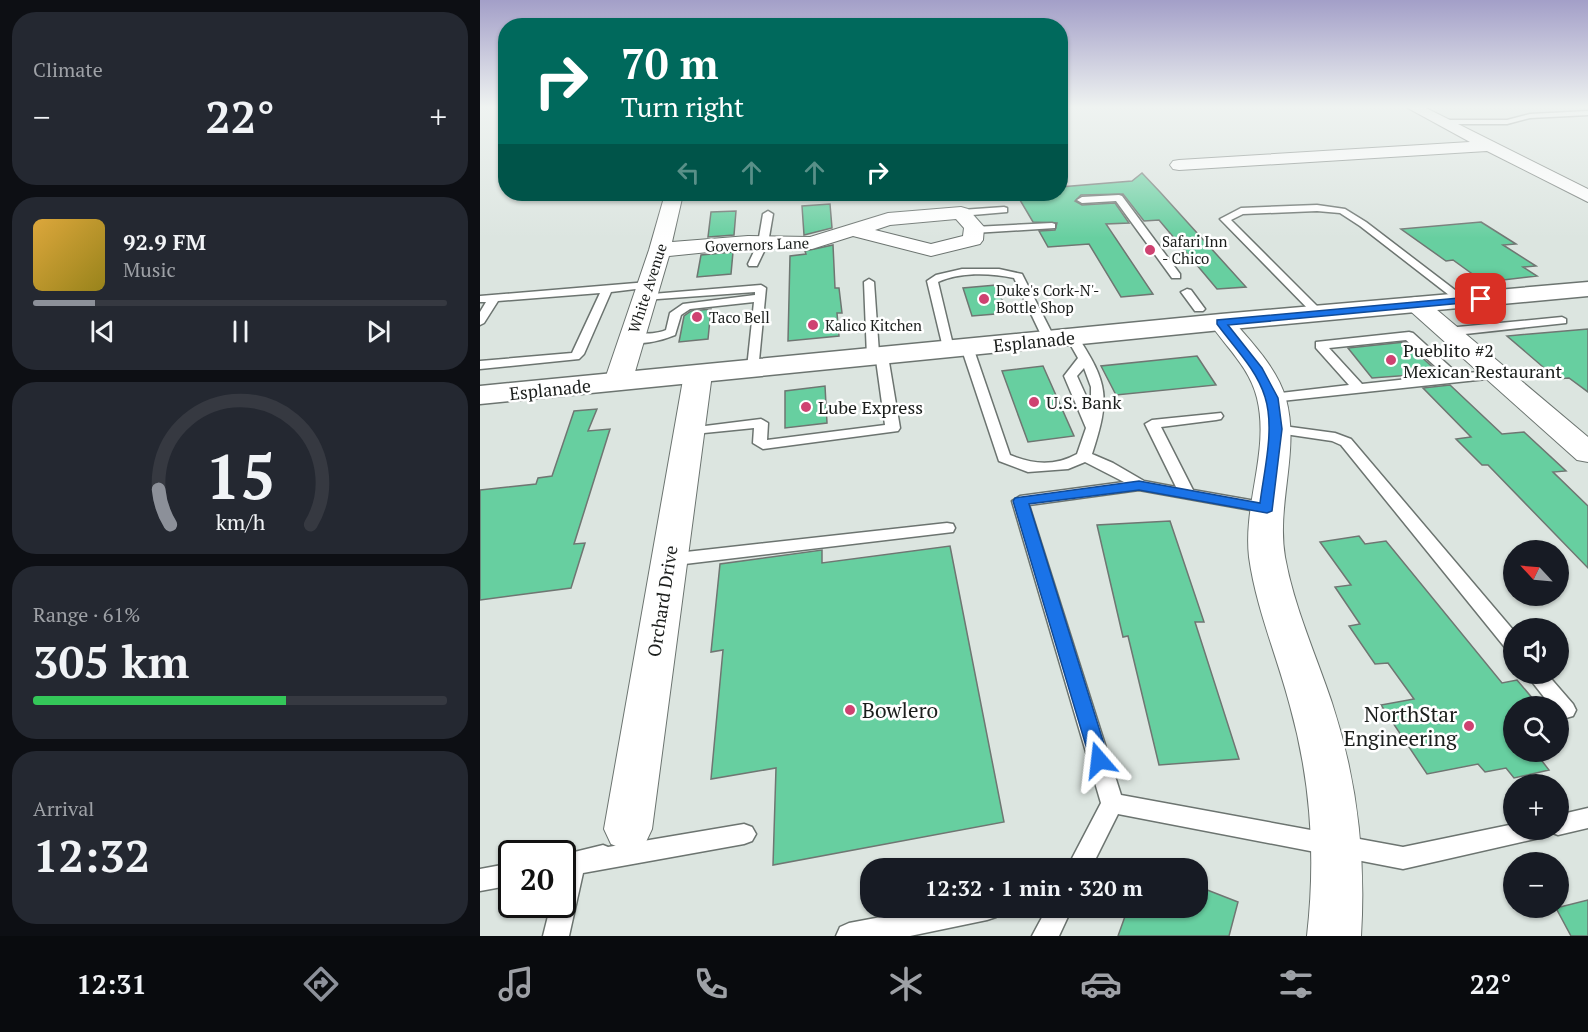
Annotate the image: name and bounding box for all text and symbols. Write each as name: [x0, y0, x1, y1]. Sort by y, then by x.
text: 70 m: [621, 35, 719, 91]
icon: right: [522, 42, 600, 120]
text: Climate: [33, 56, 103, 83]
text: 22°: [205, 86, 275, 146]
text: Turn right: [621, 89, 744, 125]
text: −: [33, 95, 51, 138]
text: +: [429, 95, 447, 138]
icon: left: [672, 156, 705, 189]
icon: ahead: [735, 156, 768, 189]
icon: ahead: [798, 156, 831, 189]
icon: right: [861, 156, 894, 189]
text: 92.9 FM: [123, 227, 206, 256]
place label: Safari Inn - Chico: [1162, 231, 1227, 268]
street label: Governors Lane: [705, 232, 809, 256]
street label: White Avenue: [623, 241, 671, 335]
marker: Safari Inn - Chico: [1143, 243, 1157, 257]
text: Music: [123, 256, 176, 283]
pin: [1455, 273, 1506, 324]
place label: Duke's Cork-N'- Bottle Shop: [996, 280, 1099, 317]
icon: arrive: [1464, 282, 1497, 315]
marker: Duke's Cork-N'- Bottle Shop: [977, 292, 991, 306]
place label: Taco Bell: [709, 307, 770, 327]
marker: Taco Bell: [690, 310, 704, 324]
icon: previous: [86, 315, 119, 348]
icon: pause: [224, 315, 257, 348]
icon: next: [362, 315, 395, 348]
place label: Kalico Kitchen: [825, 315, 922, 335]
marker: Kalico Kitchen: [806, 318, 820, 332]
street label: Esplanade: [992, 325, 1076, 357]
place label: Pueblito #2 Mexican Restaurant: [1403, 338, 1562, 383]
marker: Pueblito #2 Mexican Restaurant: [1384, 353, 1398, 367]
street label: Esplanade: [508, 373, 592, 405]
place label: U.S. Bank: [1046, 390, 1122, 414]
place label: Lube Express: [818, 395, 923, 419]
marker: U.S. Bank: [1027, 395, 1041, 409]
marker: Lube Express: [799, 400, 813, 414]
text: 15: [205, 434, 275, 517]
text: km/h: [215, 508, 265, 536]
north arrow: [1503, 540, 1569, 606]
map controls: [1503, 540, 1569, 918]
street label: Orchard Drive: [641, 544, 683, 658]
text: Range · 61%: [33, 601, 140, 628]
button: sound: [1503, 618, 1569, 684]
text: 305 km: [33, 631, 189, 691]
place label: Bowlero: [862, 696, 938, 724]
button: search: [1503, 696, 1569, 762]
place label: NorthStar Engineering: [1343, 700, 1458, 752]
marker: Bowlero: [843, 703, 857, 717]
marker: NorthStar Engineering: [1462, 719, 1476, 733]
position arrow: [1067, 728, 1131, 792]
button: +: [1503, 774, 1569, 840]
text: Arrival: [33, 795, 94, 822]
text: 12:32: [33, 825, 150, 885]
speed limit sign: 20: [498, 840, 576, 918]
button: −: [1503, 852, 1569, 918]
text: 12:32 · 1 min · 320 m: [925, 873, 1143, 902]
icon: directions: [300, 963, 342, 1005]
icon: music: [495, 963, 537, 1005]
icon: phone: [690, 963, 732, 1005]
icon: climate: [885, 963, 927, 1005]
icon: car: [1080, 963, 1122, 1005]
icon: filters: [1275, 963, 1317, 1005]
text: 12:31: [77, 966, 147, 1002]
text: 22°: [1470, 966, 1511, 1002]

